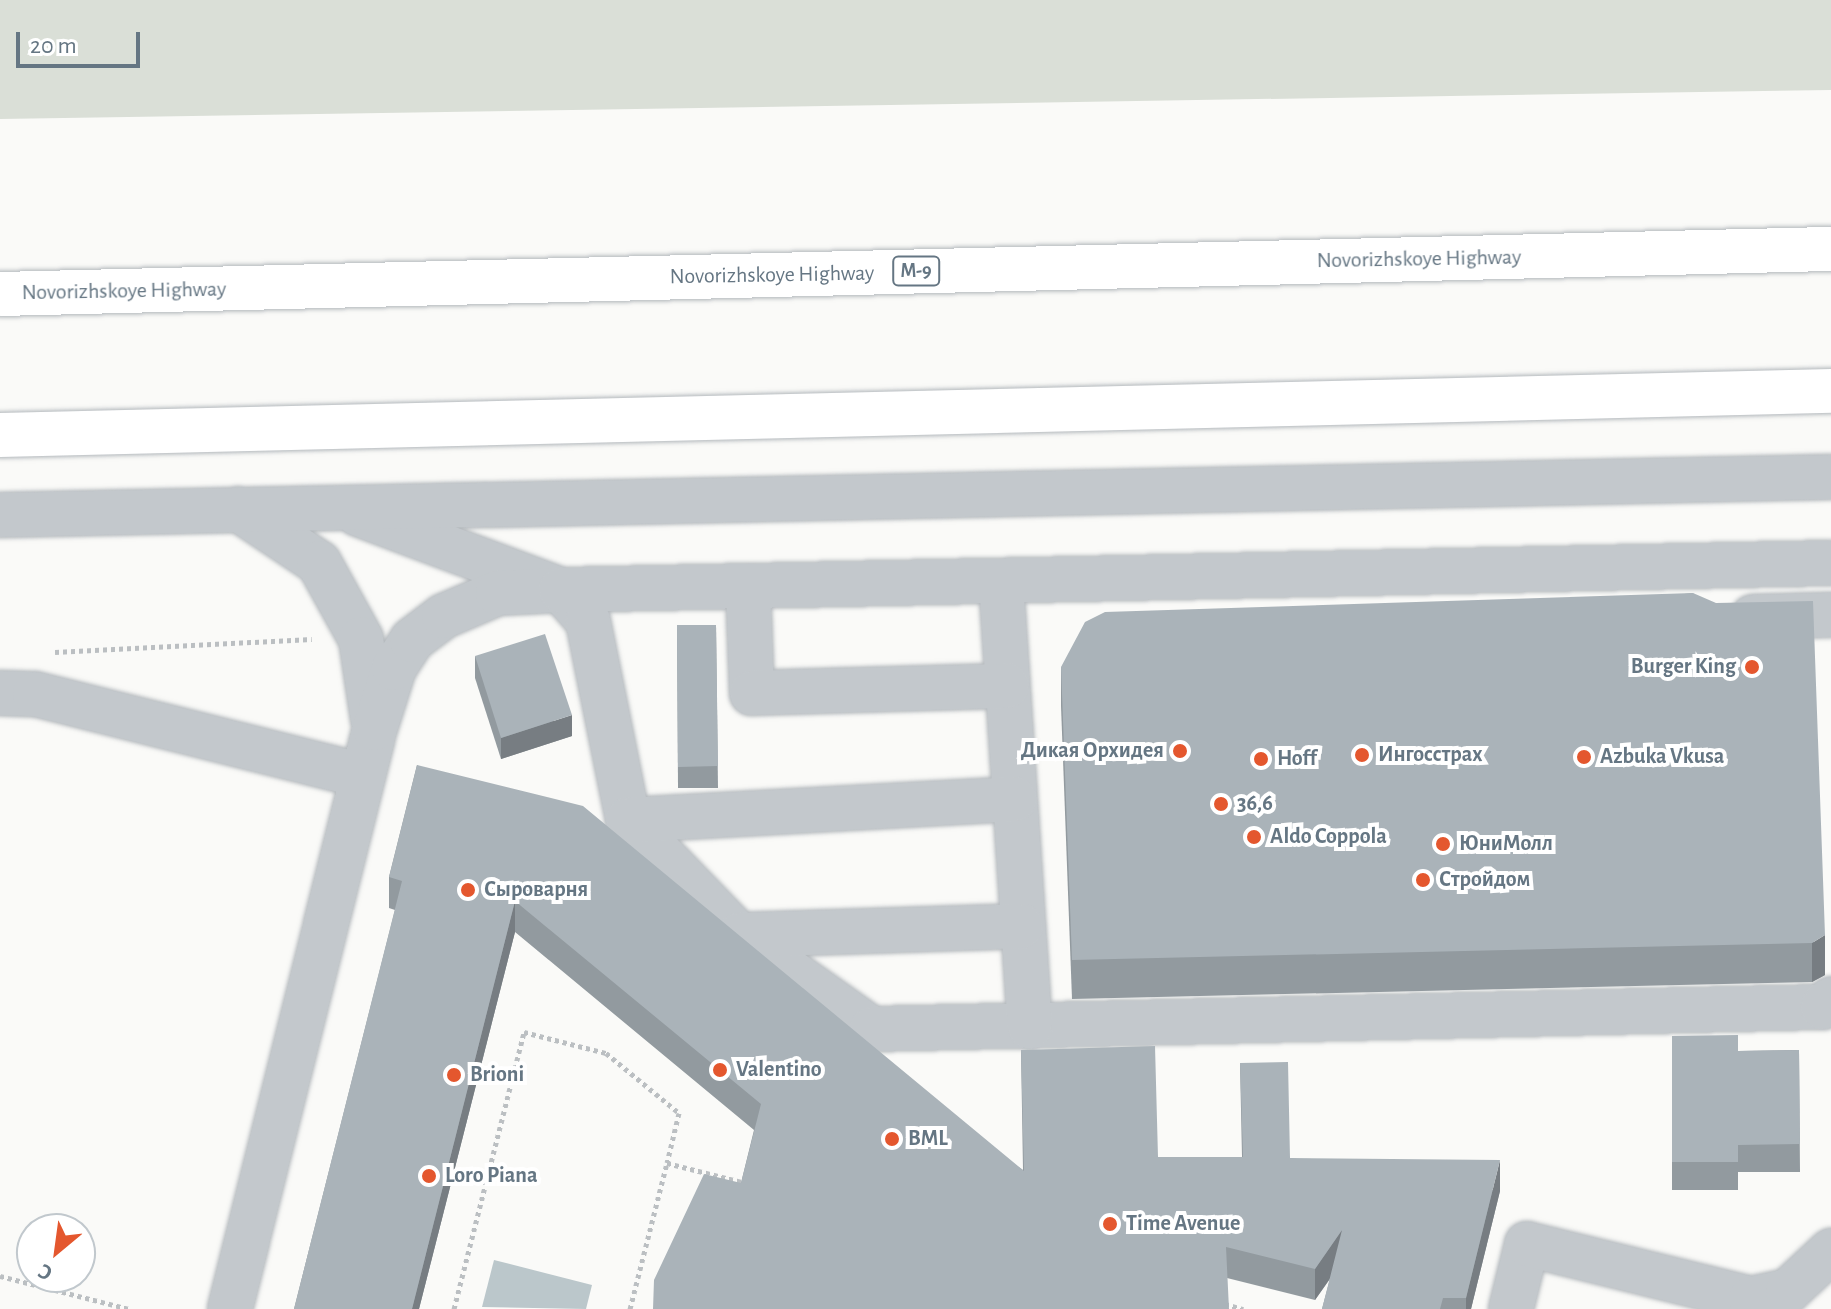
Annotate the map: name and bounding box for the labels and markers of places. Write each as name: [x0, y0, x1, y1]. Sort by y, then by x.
place label: Burger King: [1631, 654, 1736, 680]
marker: Burger King: [1743, 658, 1761, 676]
place label: Дикая Орхидея: [1021, 738, 1164, 764]
marker: Дикая Орхидея: [1171, 742, 1189, 760]
place label: Ингосстрах: [1378, 742, 1482, 768]
place label: Azbuka Vkusa: [1600, 744, 1724, 770]
place label: Hoff: [1277, 746, 1317, 772]
marker: Ингосстрах: [1353, 746, 1371, 764]
marker: Azbuka Vkusa: [1575, 748, 1593, 766]
marker: Hoff: [1252, 750, 1270, 768]
place label: 36,6: [1237, 791, 1273, 817]
marker: 36,6: [1212, 795, 1230, 813]
place label: Aldo Coppola: [1270, 824, 1387, 850]
marker: Aldo Coppola: [1245, 828, 1263, 846]
place label: ЮниМолл: [1459, 831, 1553, 857]
marker: ЮниМолл: [1434, 835, 1452, 853]
place label: Стройдом: [1439, 867, 1530, 893]
marker: Стройдом: [1414, 871, 1432, 889]
place label: Сыроварня: [484, 877, 588, 903]
marker: Сыроварня: [459, 881, 477, 899]
place label: Valentino: [736, 1057, 822, 1083]
marker: Valentino: [711, 1061, 729, 1079]
place label: Brioni: [470, 1062, 524, 1088]
marker: Brioni: [445, 1066, 463, 1084]
place label: BML: [908, 1126, 948, 1152]
marker: BML: [883, 1130, 901, 1148]
place label: Loro Piana: [445, 1163, 538, 1189]
marker: Loro Piana: [420, 1167, 438, 1185]
place label: Time Avenue: [1126, 1211, 1240, 1237]
marker: Time Avenue: [1101, 1215, 1119, 1233]

